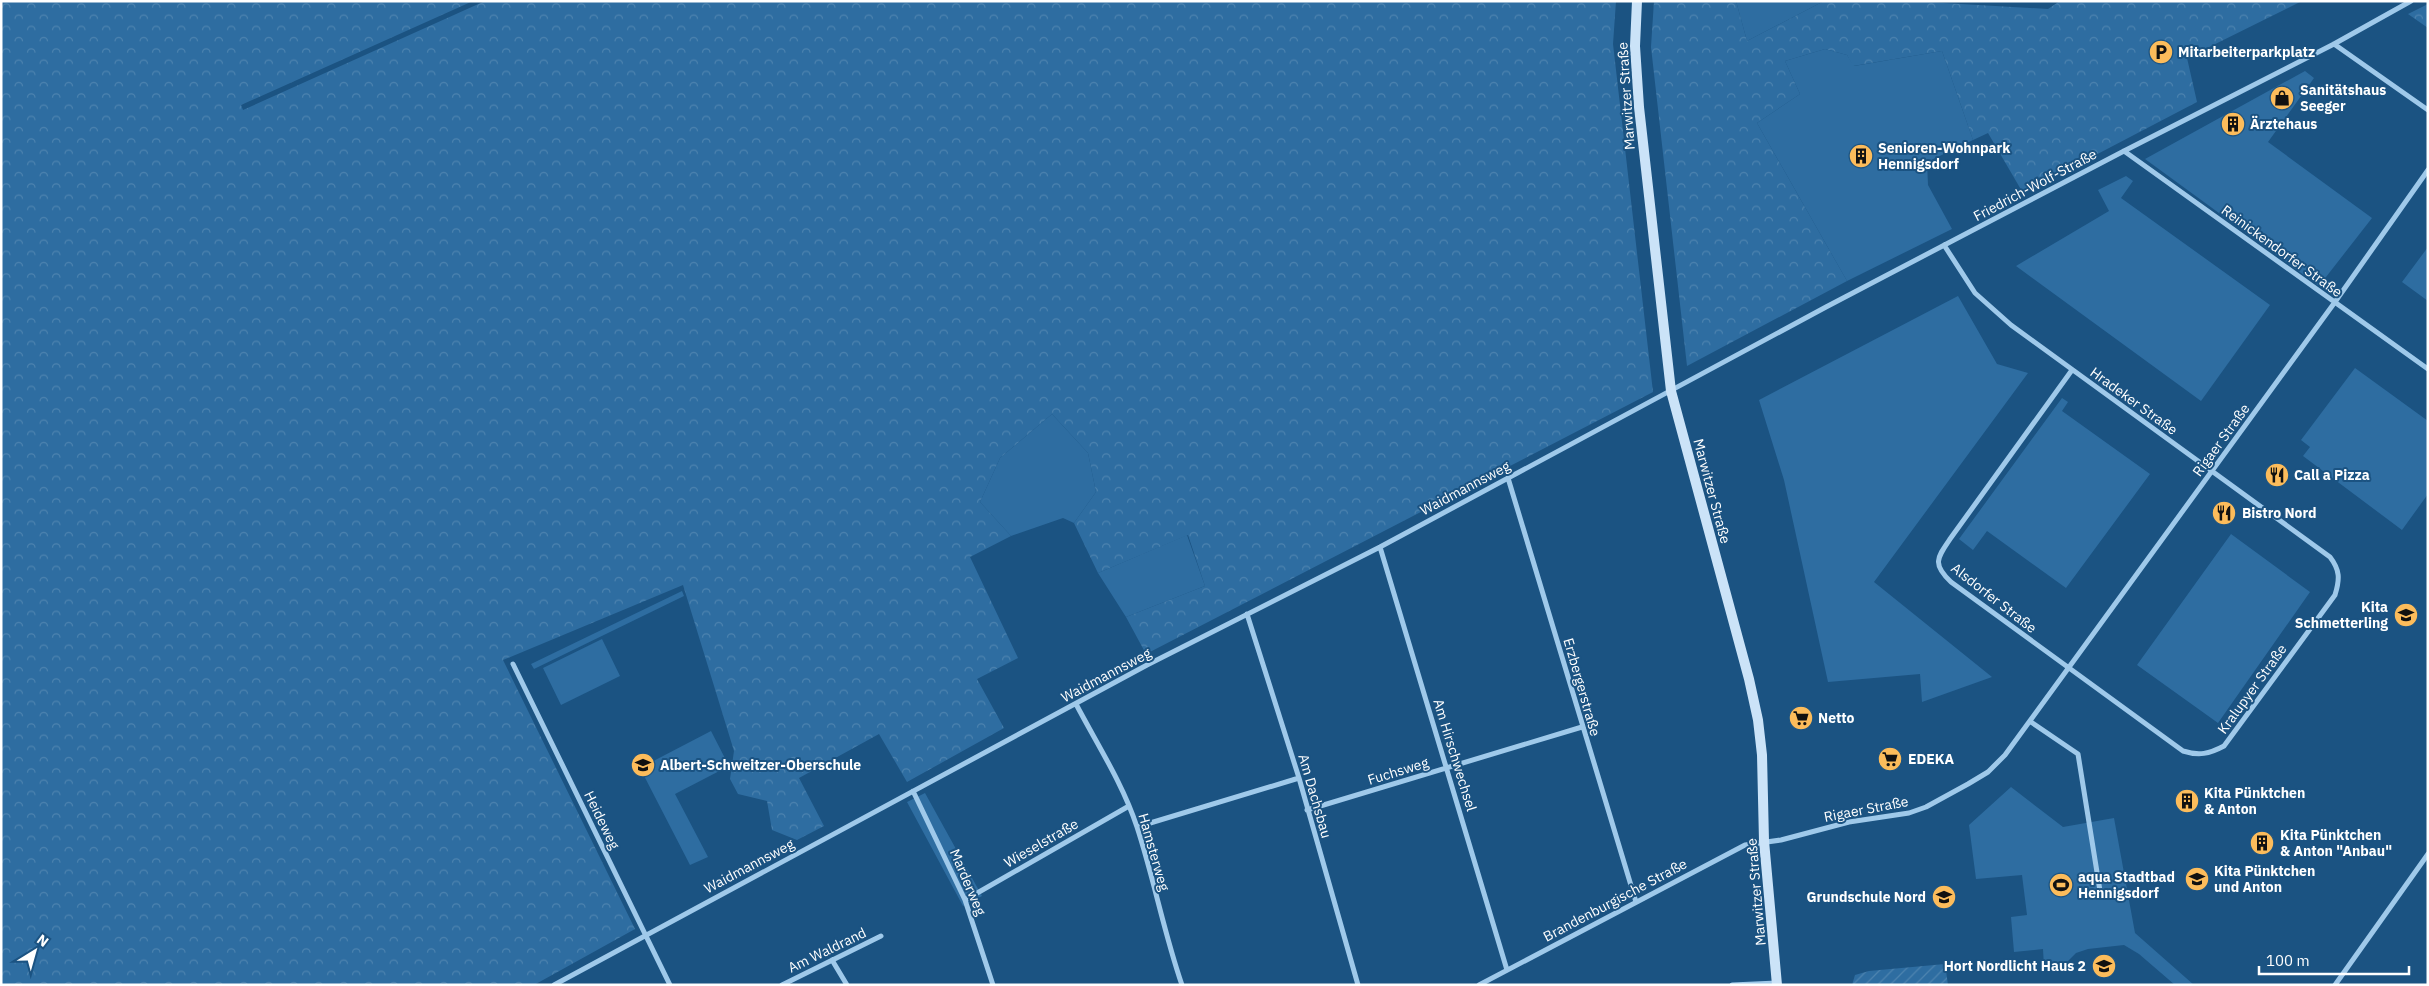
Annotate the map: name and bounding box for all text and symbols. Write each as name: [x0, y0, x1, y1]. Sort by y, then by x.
parking icon: Mitarbeiterparkplatz: [2148, 39, 2174, 65]
street label: Marwitzer Straße: [1613, 41, 1639, 150]
place label: Mitarbeiterparkplatz: [2178, 43, 2315, 61]
place label: Sanitätshaus Seeger: [2300, 81, 2386, 115]
shop icon: Sanitätshaus Seeger: [2269, 85, 2295, 111]
building icon: Ärztehaus: [2220, 111, 2246, 137]
place label: Ärztehaus: [2250, 115, 2317, 133]
place label: Senioren-Wohnpark Hennigsdorf: [1878, 139, 2011, 173]
building icon: Senioren-Wohnpark Hennigsdorf: [1848, 143, 1874, 169]
street label: Friedrich-Wolf-Straße: [1970, 145, 2100, 225]
street label: Reinickendorfer Straße: [2218, 201, 2346, 301]
street label: Hradeker Straße: [2087, 363, 2182, 439]
street label: Rigaer Straße: [2189, 400, 2254, 480]
street label: Marwitzer Straße: [1689, 437, 1735, 546]
street label: Waidmannsweg: [1417, 456, 1514, 519]
restaurant icon: Call a Pizza: [2264, 462, 2290, 488]
place label: Call a Pizza: [2294, 466, 2370, 484]
restaurant icon: Bistro Nord: [2211, 500, 2237, 526]
place label: Bistro Nord: [2242, 504, 2317, 522]
street label: Alsdorfer Straße: [1948, 559, 2041, 637]
place label: Kita Schmetterling: [2295, 598, 2388, 632]
school or university icon: Kita Schmetterling: [2393, 602, 2419, 628]
street label: Erzbergerstraße: [1559, 636, 1605, 739]
street label: Kralupyer Straße: [2213, 640, 2291, 737]
street label: Waidmannsweg: [1058, 643, 1155, 706]
street label: Am Hirschwechsel: [1429, 697, 1481, 813]
supermarket icon: Netto: [1788, 705, 1814, 731]
place label: Netto: [1818, 709, 1855, 727]
supermarket icon: EDEKA: [1877, 746, 1903, 772]
place label: EDEKA: [1908, 750, 1954, 768]
school or university icon: Albert-Schweitzer-Oberschule: [630, 752, 656, 778]
street label: Am Dachsbau: [1294, 752, 1336, 840]
street label: Fuchsweg: [1365, 753, 1431, 789]
place label: Albert-Schweitzer-Oberschule: [660, 756, 861, 774]
place label: Kita Pünktchen & Anton: [2204, 784, 2305, 818]
street label: Heideweg: [580, 788, 624, 853]
building icon: Kita Pünktchen & Anton: [2174, 788, 2200, 814]
street label: Rigaer Straße: [1822, 792, 1910, 826]
street label: Hamsterweg: [1134, 811, 1174, 893]
street label: Wieselstraße: [1001, 814, 1082, 871]
place label: Kita Pünktchen & Anton "Anbau": [2280, 826, 2392, 860]
building icon: Kita Pünktchen & Anton "Anbau": [2249, 830, 2275, 856]
street label: Waidmannsweg: [701, 834, 798, 897]
street label: Marwitzer Straße: [1742, 837, 1770, 947]
street label: Marderweg: [946, 846, 990, 919]
street label: Brandenburgische Straße: [1540, 854, 1690, 946]
place label: Kita Pünktchen und Anton: [2214, 862, 2315, 896]
school or university icon: Kita Pünktchen und Anton: [2184, 866, 2210, 892]
place label: aqua Stadtbad Hennigsdorf: [2078, 868, 2175, 902]
sports icon: aqua Stadtbad Hennigsdorf: [2048, 872, 2074, 898]
school or university icon: Grundschule Nord: [1931, 884, 1957, 910]
place label: Grundschule Nord: [1807, 888, 1926, 906]
street label: Am Waldrand: [785, 923, 869, 977]
north arrow: [10, 926, 60, 976]
text: N: [33, 930, 52, 951]
scale bar: [2259, 944, 2409, 976]
text: 100 m: [2266, 951, 2310, 970]
school or university icon: Hort Nordlicht Haus 2: [2091, 953, 2117, 979]
place label: Hort Nordlicht Haus 2: [1944, 957, 2086, 975]

